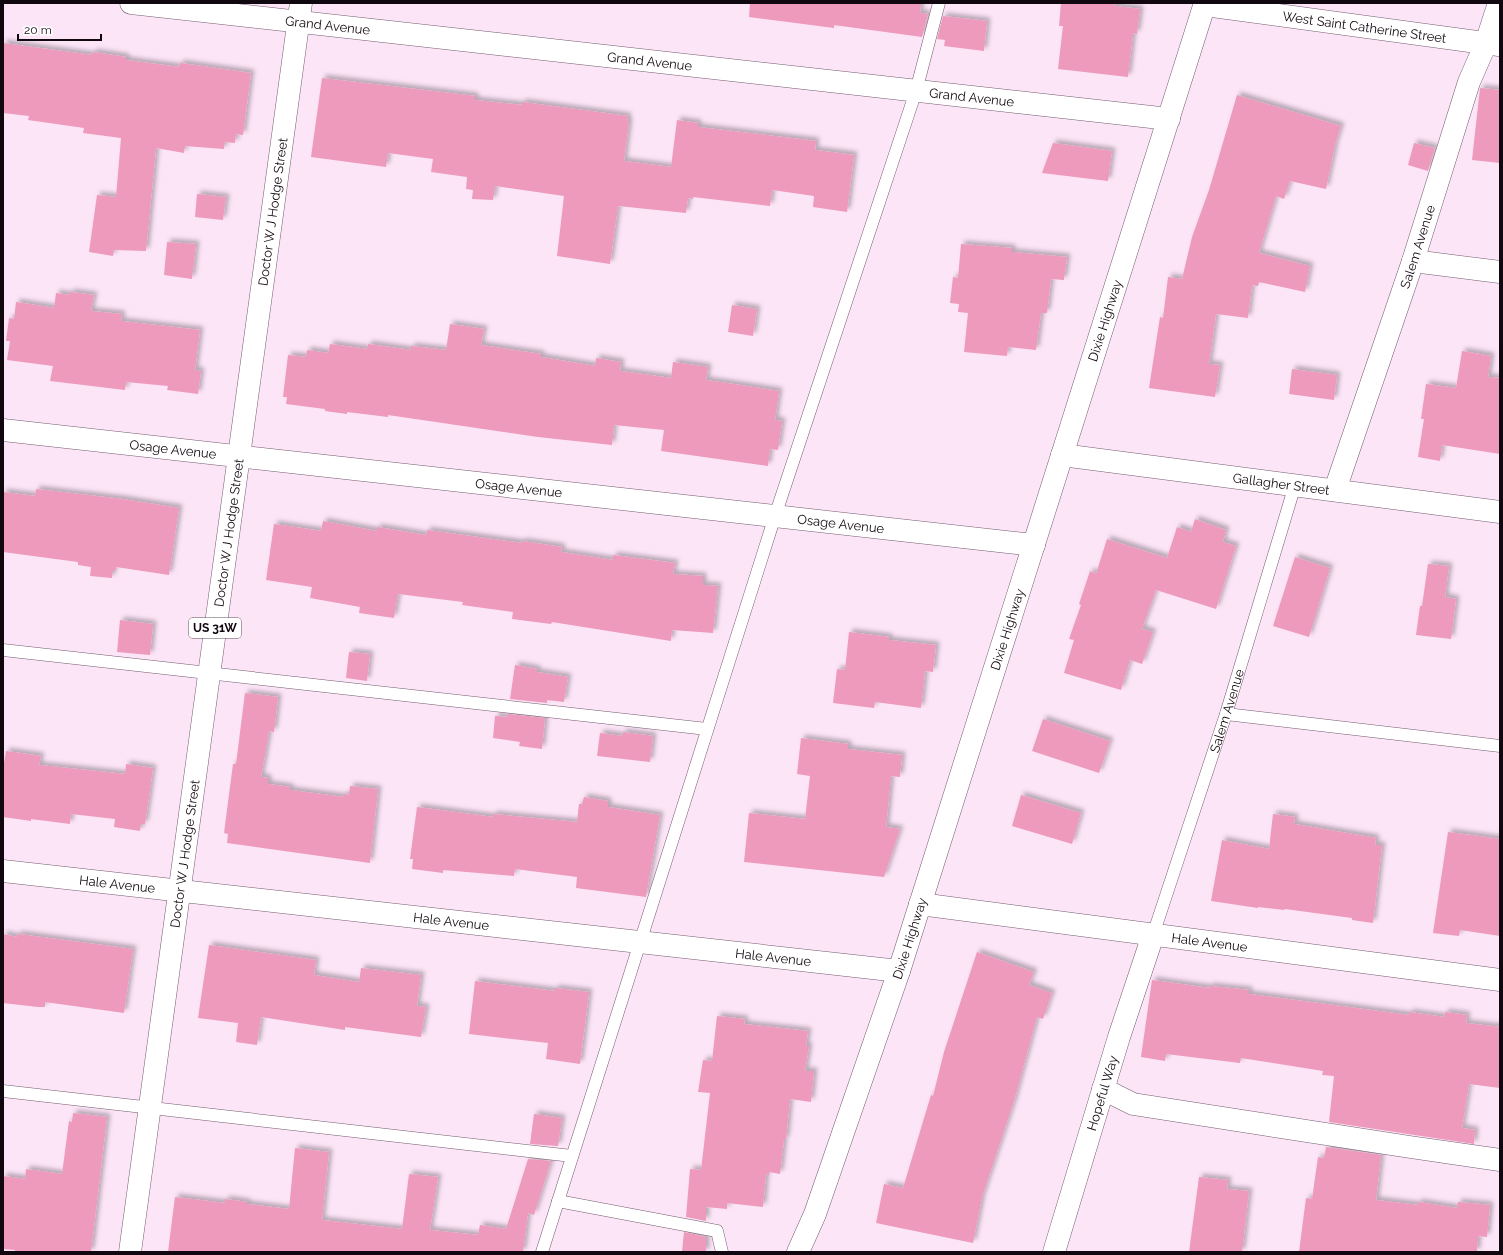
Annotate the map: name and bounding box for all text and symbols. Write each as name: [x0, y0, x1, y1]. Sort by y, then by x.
street label: West Saint Catherine Street: [1282, 8, 1448, 45]
street label: Grand Avenue: [285, 13, 371, 37]
scale bar: [18, 16, 101, 42]
text: 20 m: [24, 23, 52, 37]
street label: Grand Avenue: [607, 49, 693, 73]
street label: Grand Avenue: [929, 85, 1015, 109]
street label: Doctor W J Hodge Street: [255, 136, 290, 287]
street label: Salem Avenue: [1397, 203, 1438, 290]
street label: Dixie Highway: [1085, 278, 1125, 363]
street label: Osage Avenue: [129, 437, 218, 461]
street label: Doctor W J Hodge Street: [211, 457, 246, 608]
street label: Gallagher Street: [1232, 470, 1331, 497]
street label: Osage Avenue: [475, 475, 563, 500]
street label: Osage Avenue: [797, 511, 885, 536]
street label: Dixie Highway: [987, 587, 1027, 672]
road number: US 31W: [189, 618, 241, 638]
street label: Salem Avenue: [1206, 667, 1247, 754]
street label: Doctor W J Hodge Street: [167, 778, 202, 929]
street label: Hale Avenue: [78, 872, 156, 895]
street label: Dixie Highway: [889, 896, 929, 981]
street label: Hale Avenue: [412, 909, 490, 933]
street label: Hale Avenue: [1171, 930, 1249, 954]
street label: Hale Avenue: [734, 945, 812, 969]
street label: Hopeful Way: [1084, 1054, 1120, 1132]

